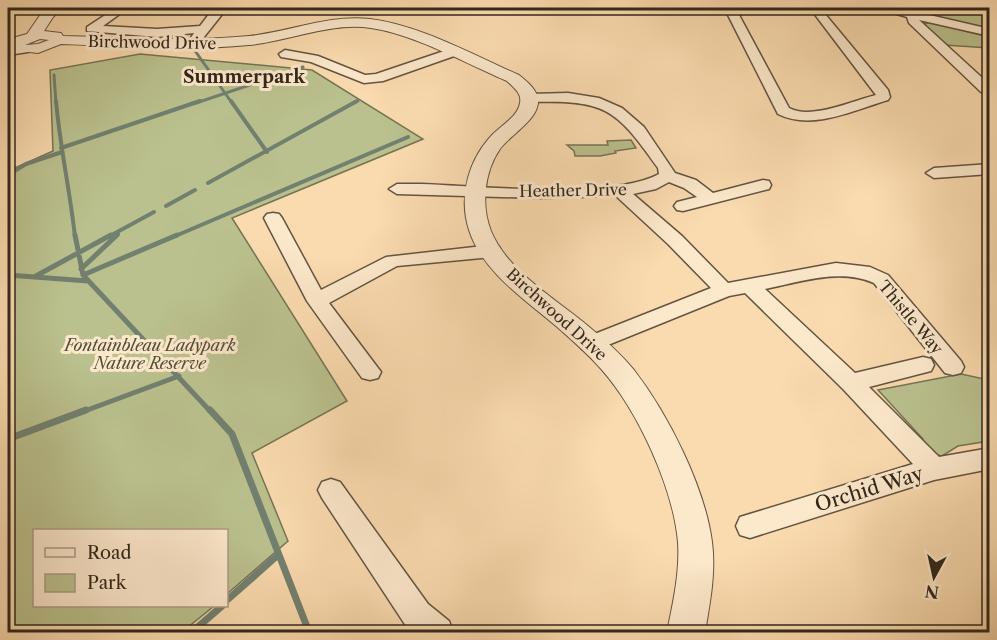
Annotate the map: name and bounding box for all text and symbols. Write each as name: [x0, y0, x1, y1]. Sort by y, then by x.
street label: Birchwood Drive: [88, 31, 216, 53]
district label: Summerpark: [183, 66, 306, 88]
street label: Heather Drive: [519, 179, 627, 201]
street label: Birchwood Drive: [503, 264, 611, 364]
street label: Thistle Way: [874, 276, 948, 359]
park label: Fontainbleau Ladypark Nature Reserve: [63, 335, 236, 373]
street label: Orchid Way: [812, 461, 927, 517]
legend: [33, 529, 228, 607]
text: Road: [87, 542, 132, 564]
north arrow: [904, 547, 964, 607]
text: Park: [87, 572, 128, 594]
text: N: [924, 581, 940, 603]

